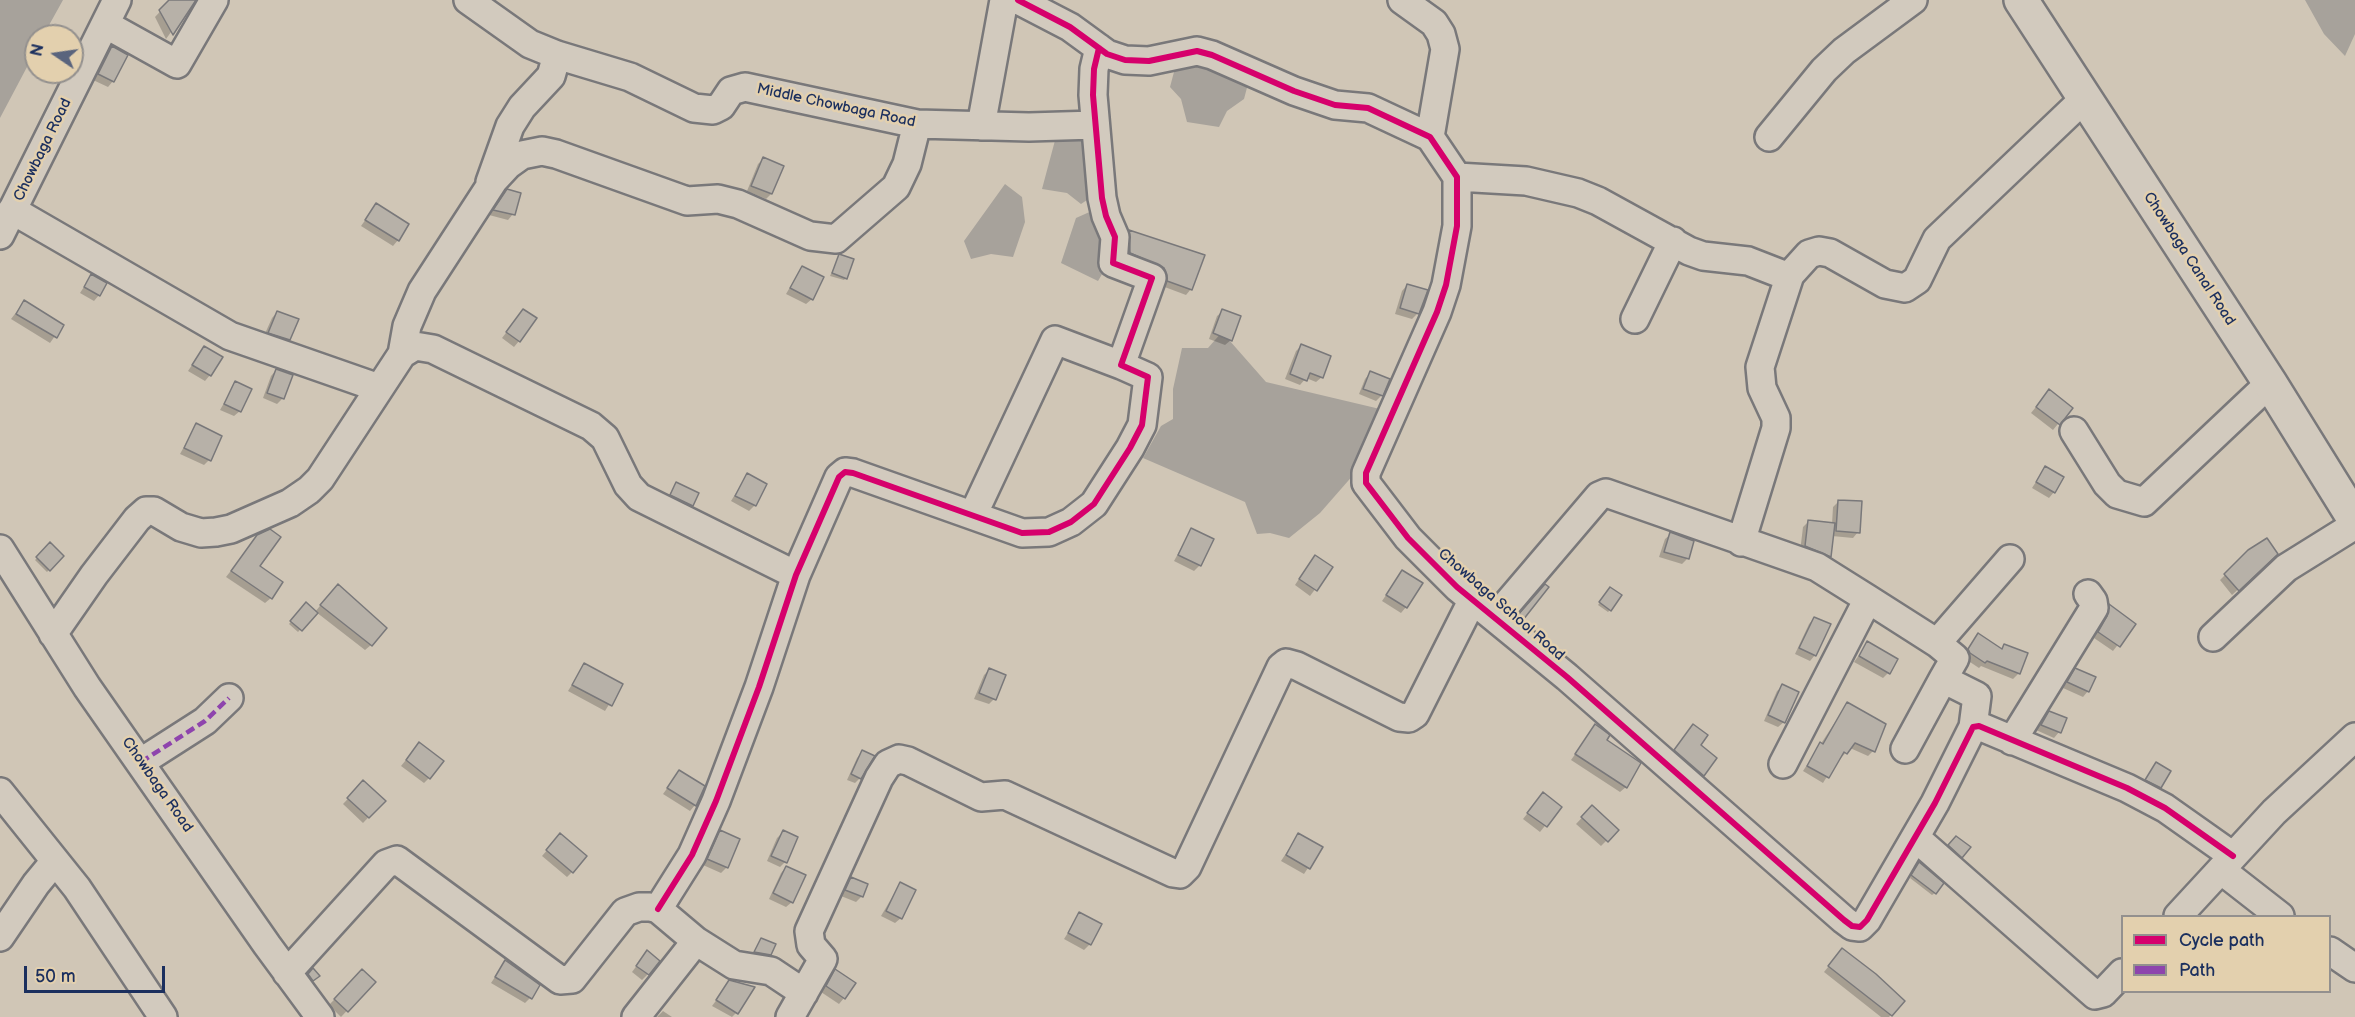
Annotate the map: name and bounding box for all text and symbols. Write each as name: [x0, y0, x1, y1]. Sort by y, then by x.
north arrow: [24, 24, 84, 84]
text: N: [27, 42, 49, 58]
street label: Middle Chowbaga Road: [755, 80, 917, 132]
street label: Chowbaga Road: [10, 96, 76, 204]
street label: Chowbaga Canal Road: [2139, 189, 2239, 329]
street label: Chowbaga School Road: [1434, 545, 1568, 665]
street label: Chowbaga Road: [118, 734, 196, 836]
legend: [2121, 915, 2331, 993]
text: Cycle path: [2179, 930, 2265, 951]
scale bar: [27, 954, 168, 992]
text: Path: [2179, 960, 2215, 981]
text: 50 m: [35, 966, 76, 987]

